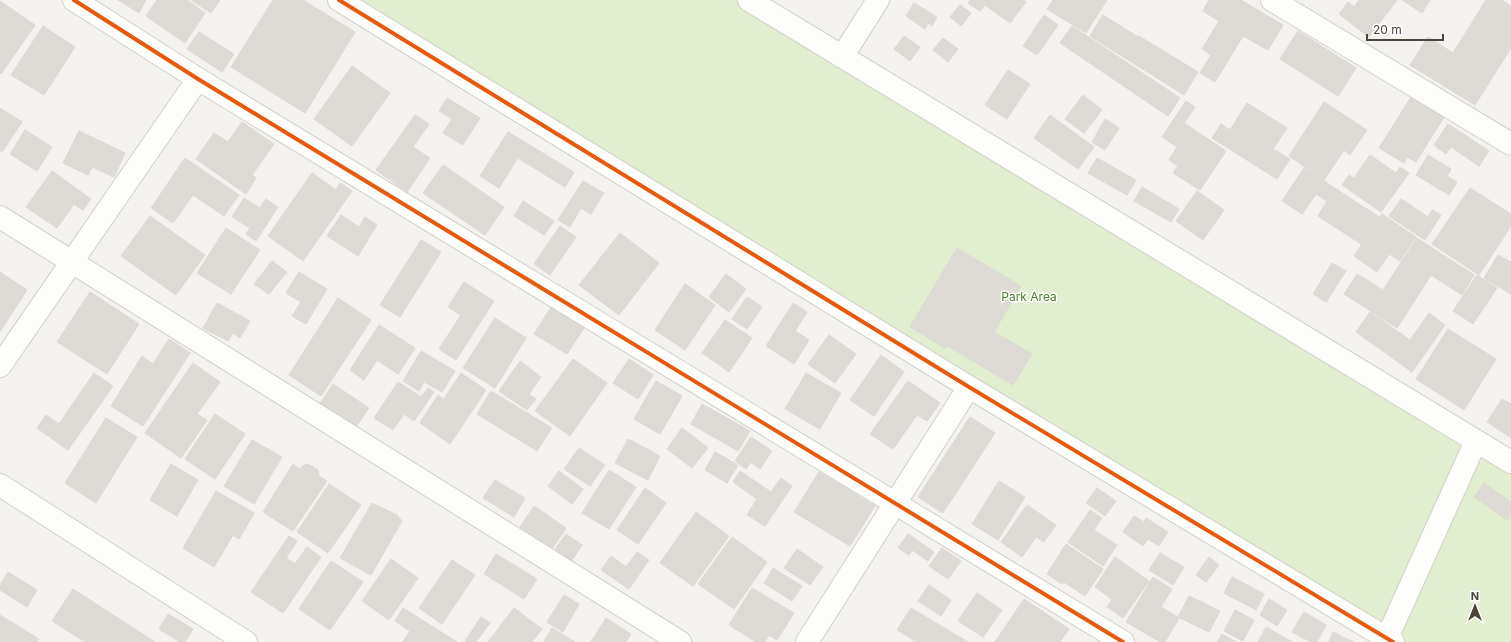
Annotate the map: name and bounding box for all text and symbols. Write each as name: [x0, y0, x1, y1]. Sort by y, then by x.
scale bar: [1367, 16, 1443, 42]
text: 20 m: [1373, 22, 1402, 37]
park label: Park Area: [1001, 289, 1057, 304]
north arrow: [1455, 586, 1495, 626]
text: N: [1471, 589, 1479, 603]

